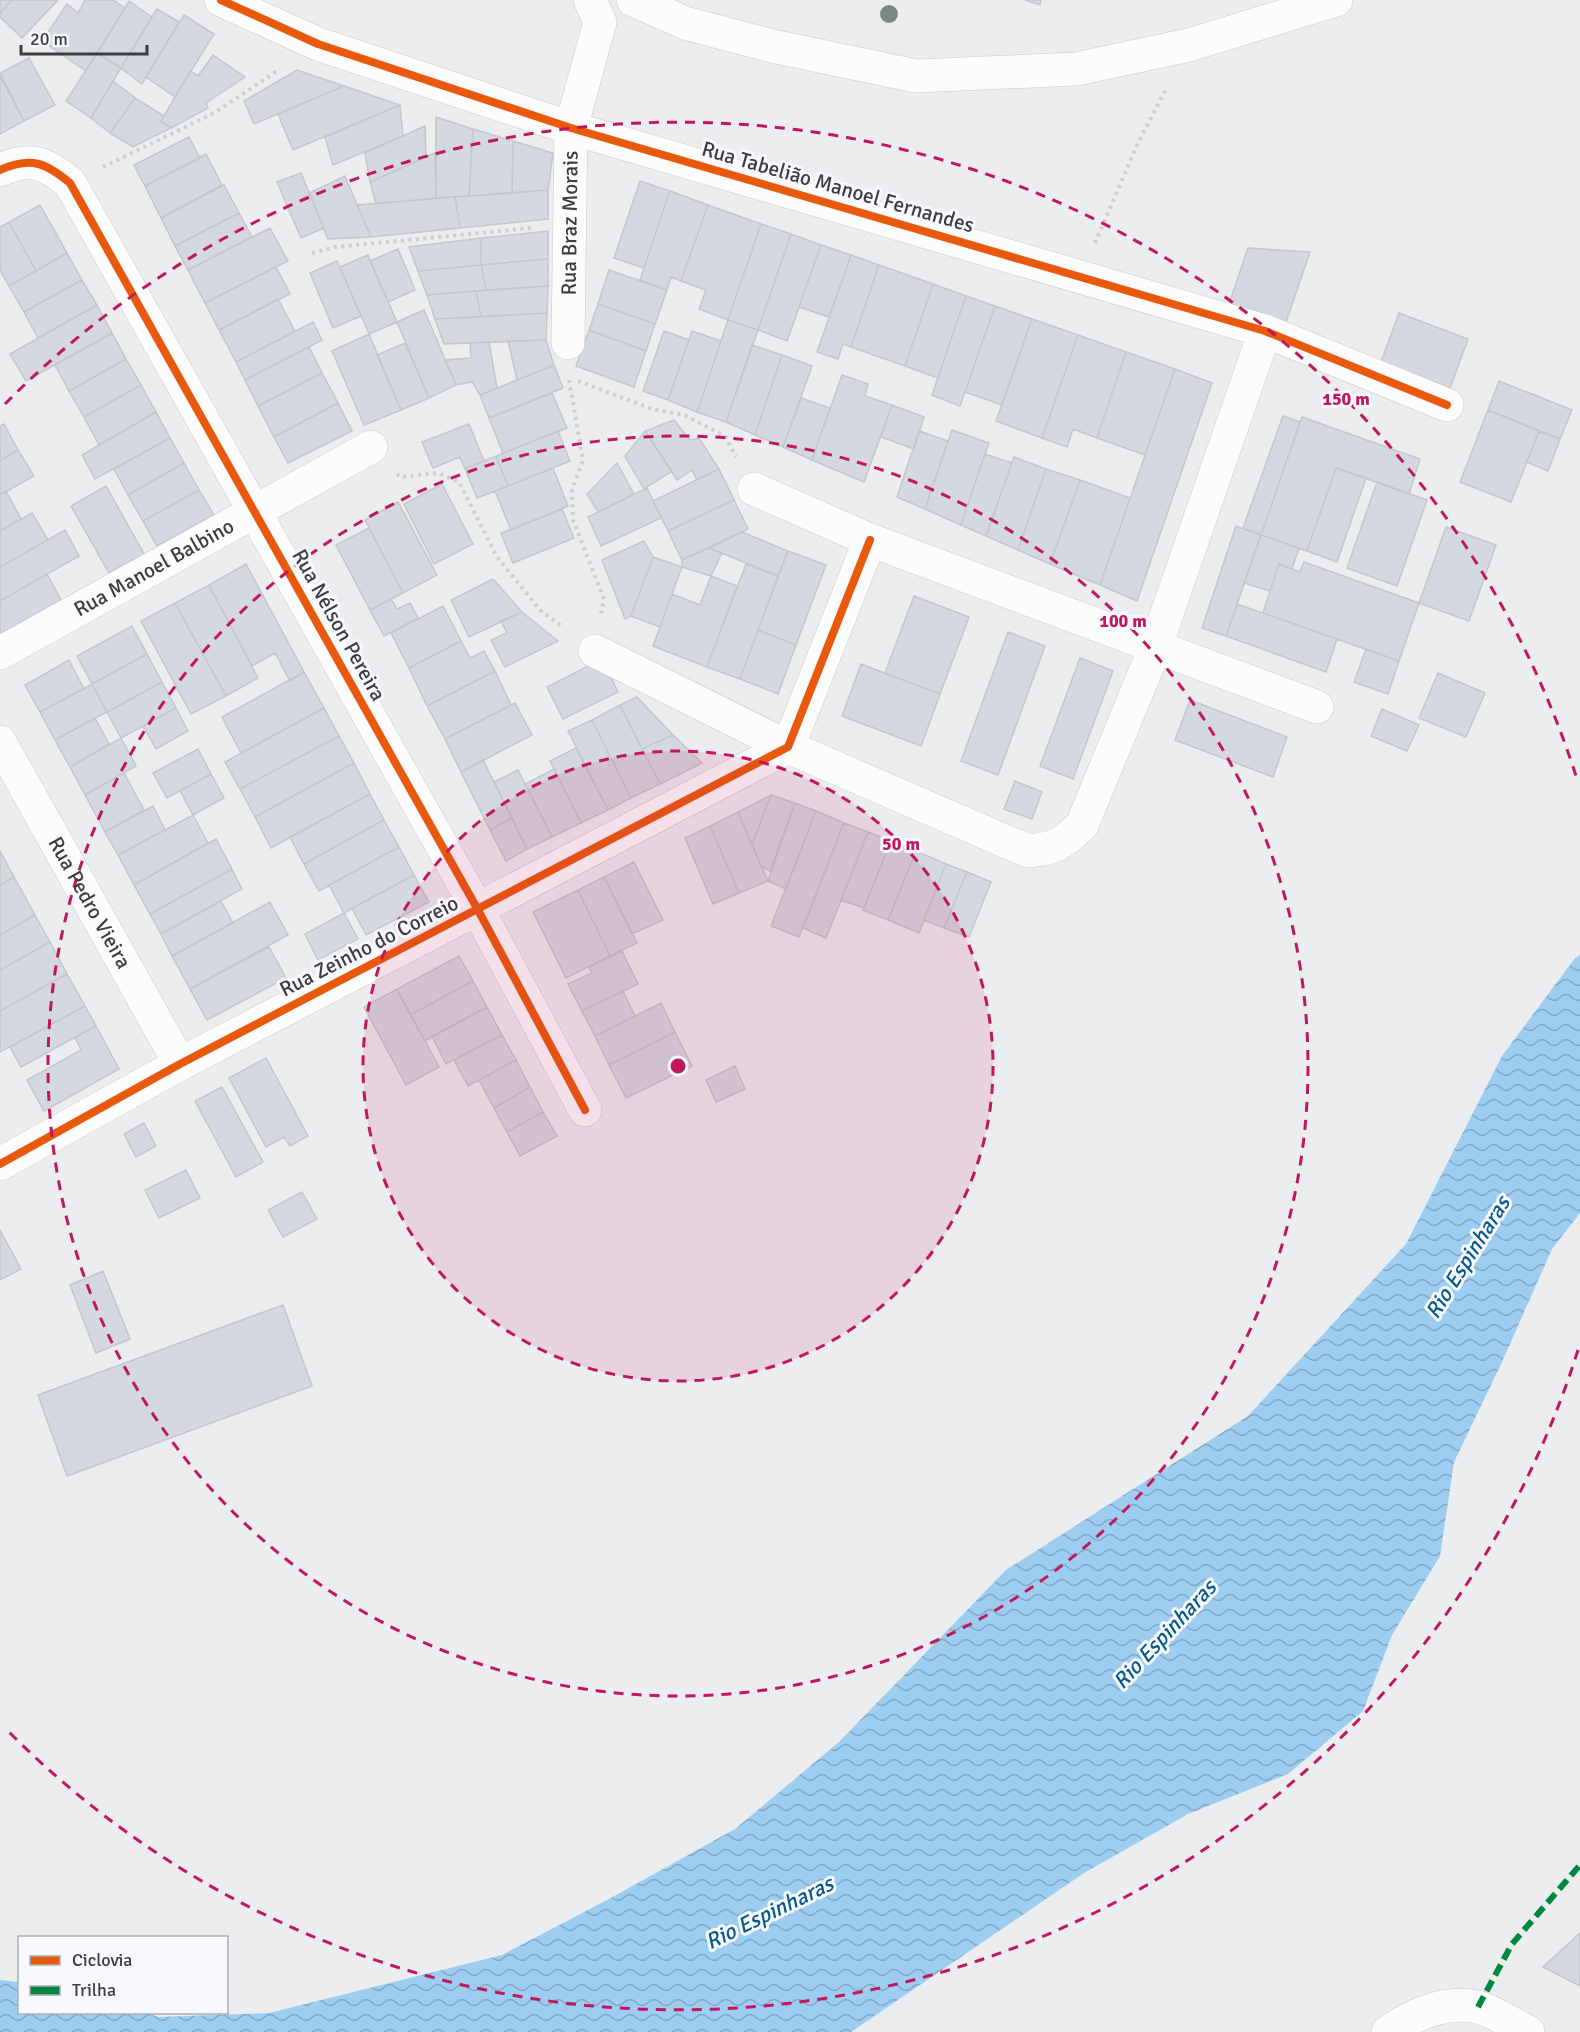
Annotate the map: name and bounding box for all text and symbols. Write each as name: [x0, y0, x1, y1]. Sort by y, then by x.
scale bar: [21, 18, 147, 56]
text: 20 m: [30, 28, 68, 50]
street label: Rua Tabelião Manoel Fernandes: [699, 136, 977, 238]
street label: Rua Braz Morais: [556, 151, 584, 296]
text: 150 m: [1322, 388, 1370, 410]
street label: Rua Manoel Balbino: [69, 513, 238, 622]
street label: Rua Nélson Pereira: [287, 545, 391, 705]
text: 100 m: [1099, 610, 1147, 632]
street label: Rua Pedro Vieira: [43, 832, 137, 973]
text: 50 m: [882, 833, 920, 855]
street label: Rua Zeinho do Correio: [275, 890, 463, 1002]
centre of rings: [668, 1056, 688, 1076]
water label: Rio Espinharas: [1419, 1189, 1517, 1323]
water label: Rio Espinharas: [1107, 1573, 1223, 1694]
water label: Rio Espinharas: [701, 1869, 840, 1955]
legend: [18, 1936, 228, 2014]
text: Ciclovia: [72, 1949, 132, 1971]
text: Trilha: [72, 1979, 116, 2001]

